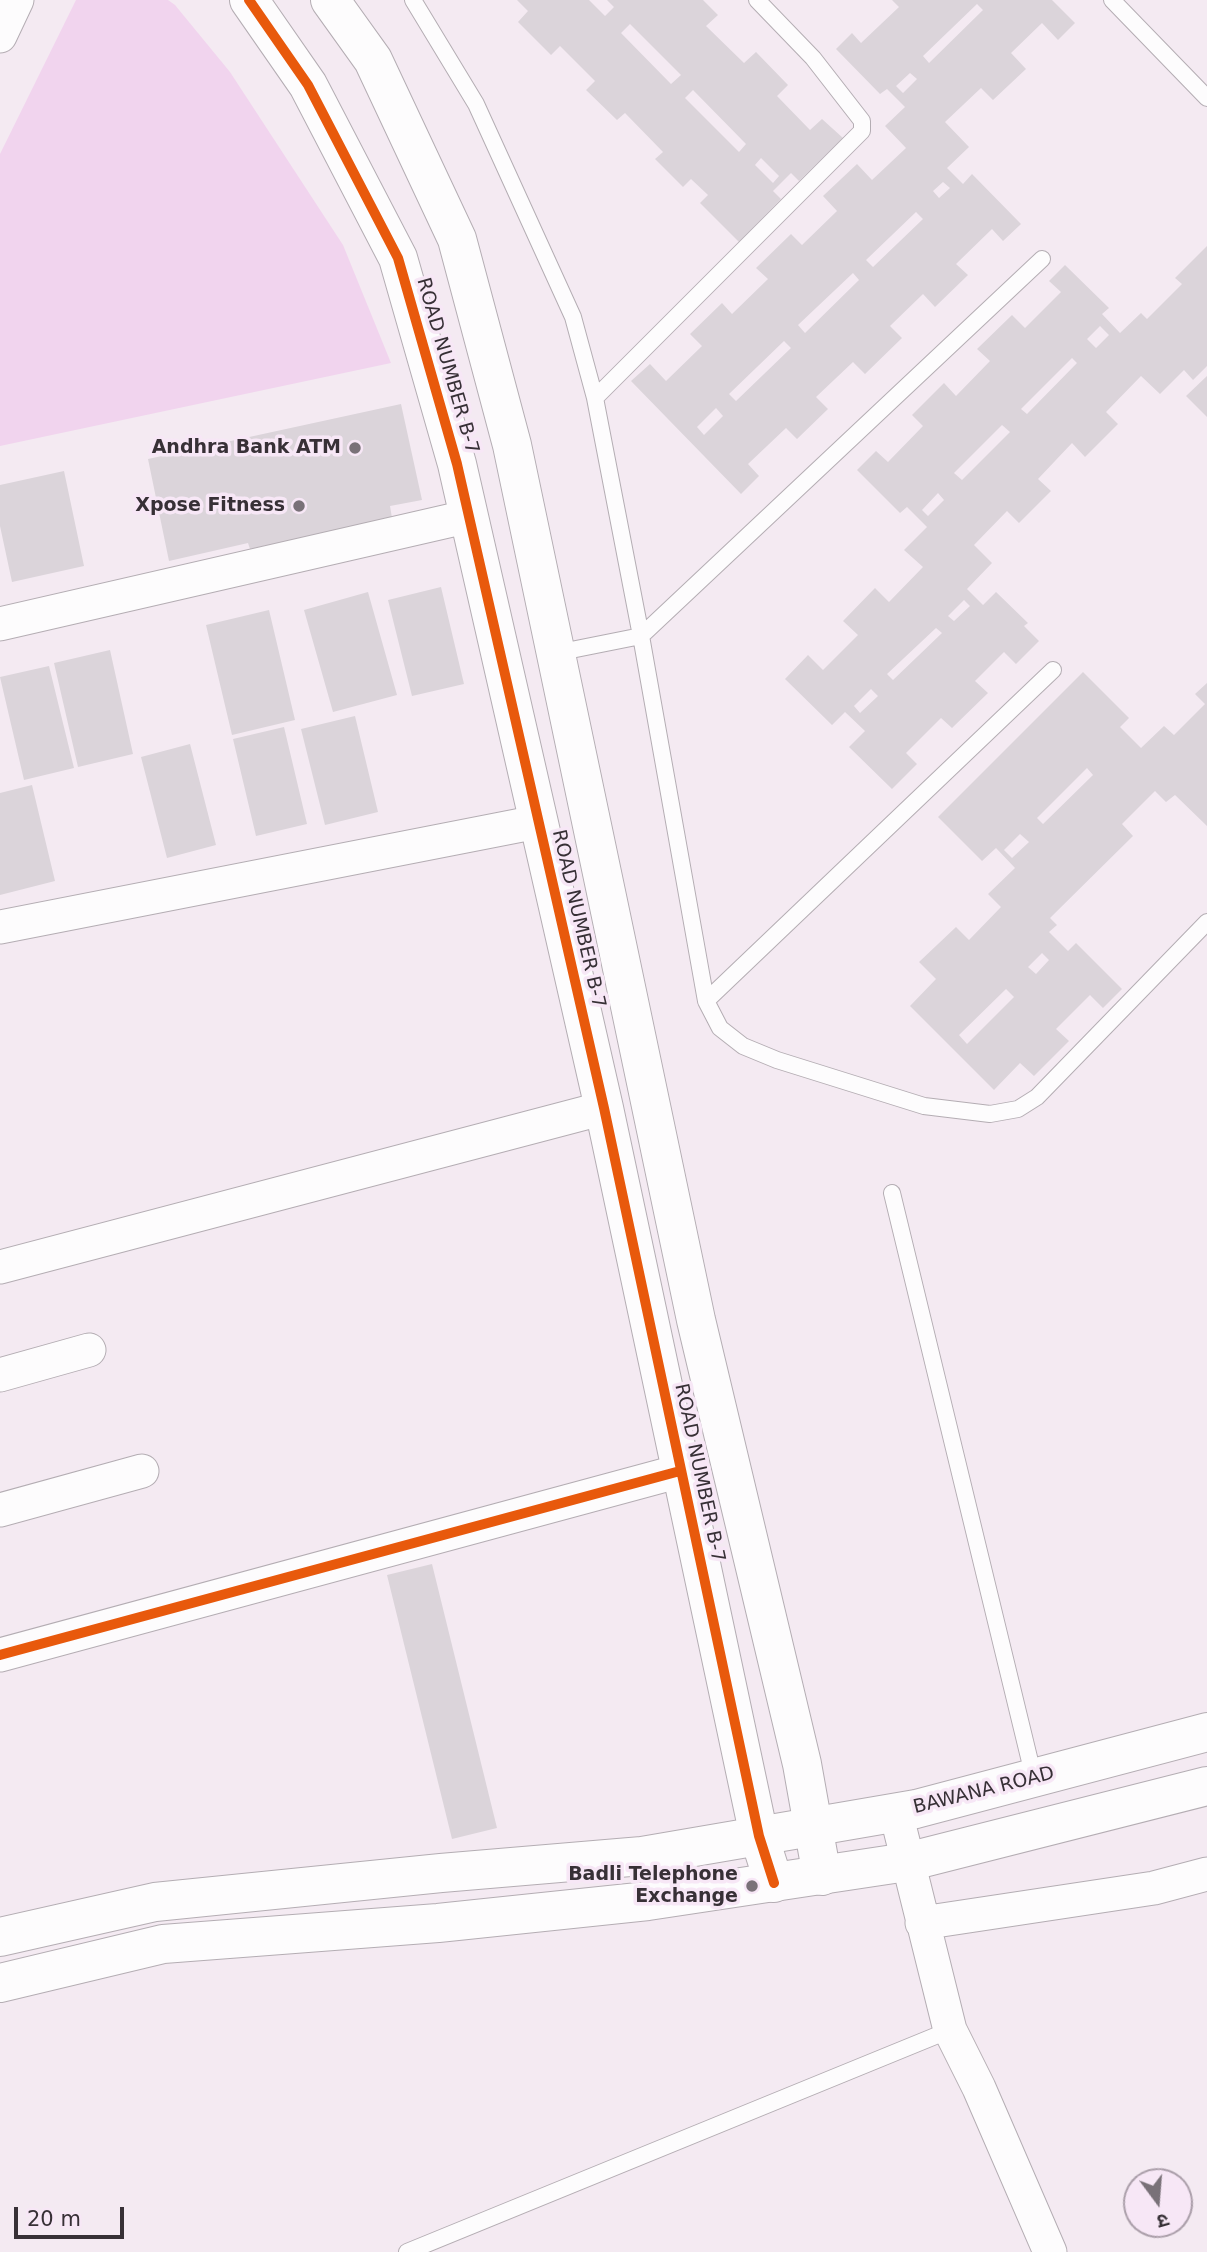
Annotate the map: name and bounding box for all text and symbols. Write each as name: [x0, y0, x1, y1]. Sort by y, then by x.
street label: ROAD NUMBER B-7: [411, 275, 483, 457]
place label: Andhra Bank ATM: [152, 437, 341, 459]
marker: Andhra Bank ATM: [347, 440, 363, 456]
place label: Xpose Fitness: [135, 495, 285, 517]
marker: Xpose Fitness: [291, 498, 307, 514]
street label: ROAD NUMBER B-7: [546, 828, 610, 1010]
street label: ROAD NUMBER B-7: [669, 1381, 729, 1565]
street label: BAWANA ROAD: [911, 1762, 1057, 1820]
place label: Badli Telephone Exchange: [568, 1864, 738, 1908]
marker: Badli Telephone Exchange: [744, 1878, 760, 1894]
north arrow: [1123, 2168, 1193, 2238]
scale bar: [18, 2192, 128, 2236]
text: 20 m: [27, 2207, 81, 2231]
text: उ: [1155, 2209, 1172, 2233]

